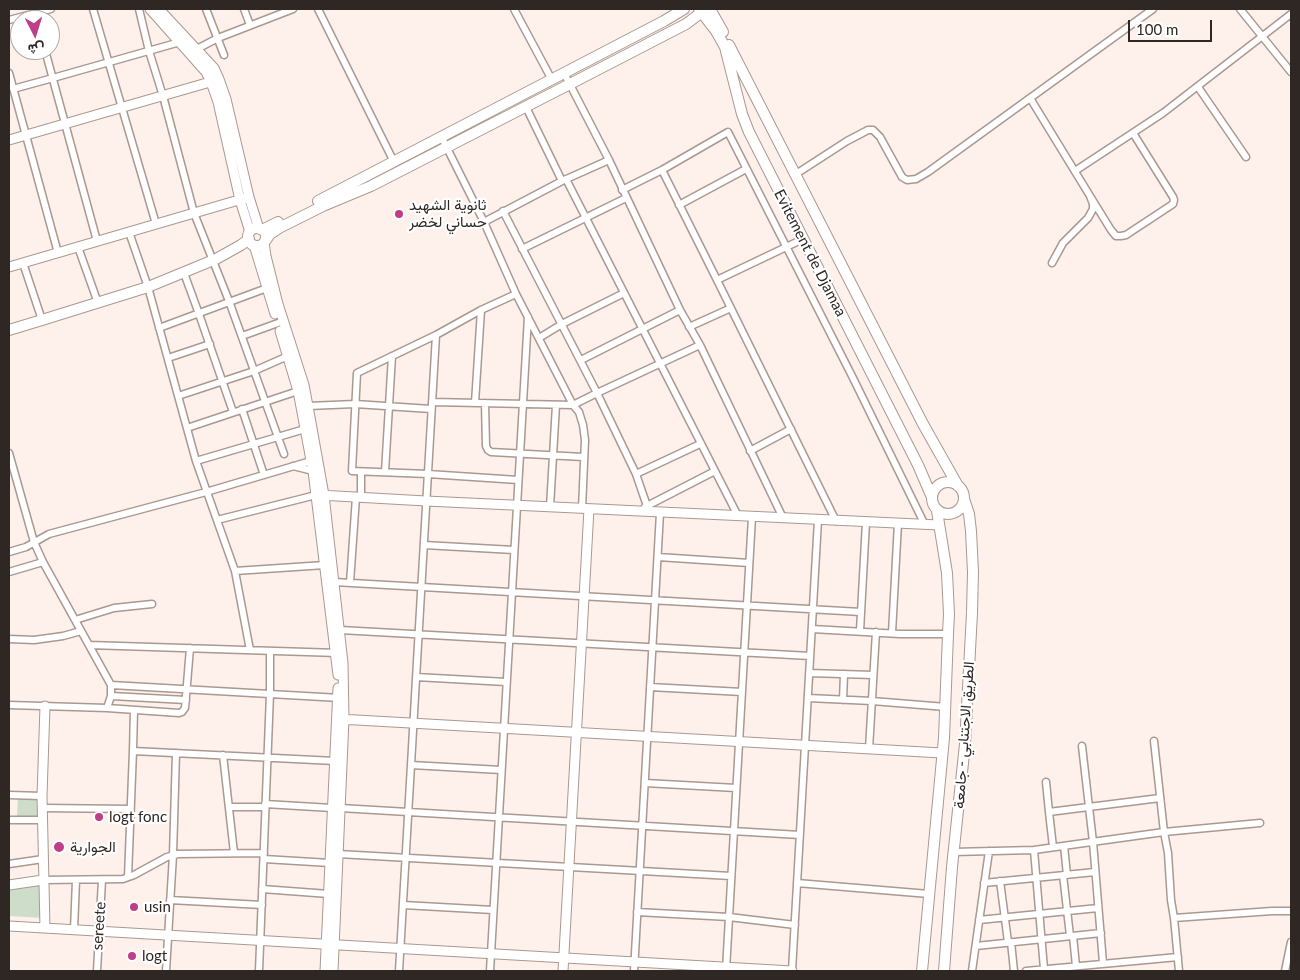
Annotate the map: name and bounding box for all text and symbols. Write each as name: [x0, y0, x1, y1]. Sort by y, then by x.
north arrow: [10, 10, 60, 60]
scale bar: [1130, 10, 1214, 42]
text: 100 m: [1136, 20, 1178, 38]
text: ش: [27, 40, 45, 59]
street label: Evitement de Djamaa: [770, 186, 850, 320]
place label: ثانوية الشهيد حساني لخضر: [409, 196, 487, 231]
marker: ثانوية الشهيد حساني لخضر: [393, 208, 405, 220]
street label: الطريق الاجتنابي - جامعة: [950, 661, 978, 809]
place label: logt fonc: [109, 808, 167, 826]
marker: logt fonc: [93, 811, 105, 823]
place label: الجوارية: [70, 838, 116, 856]
marker: الجوارية: [52, 840, 66, 854]
place label: usin: [144, 898, 171, 916]
street label: sereete: [88, 901, 110, 951]
marker: usin: [128, 901, 140, 913]
place label: logt: [142, 947, 167, 965]
marker: logt: [126, 950, 138, 962]

